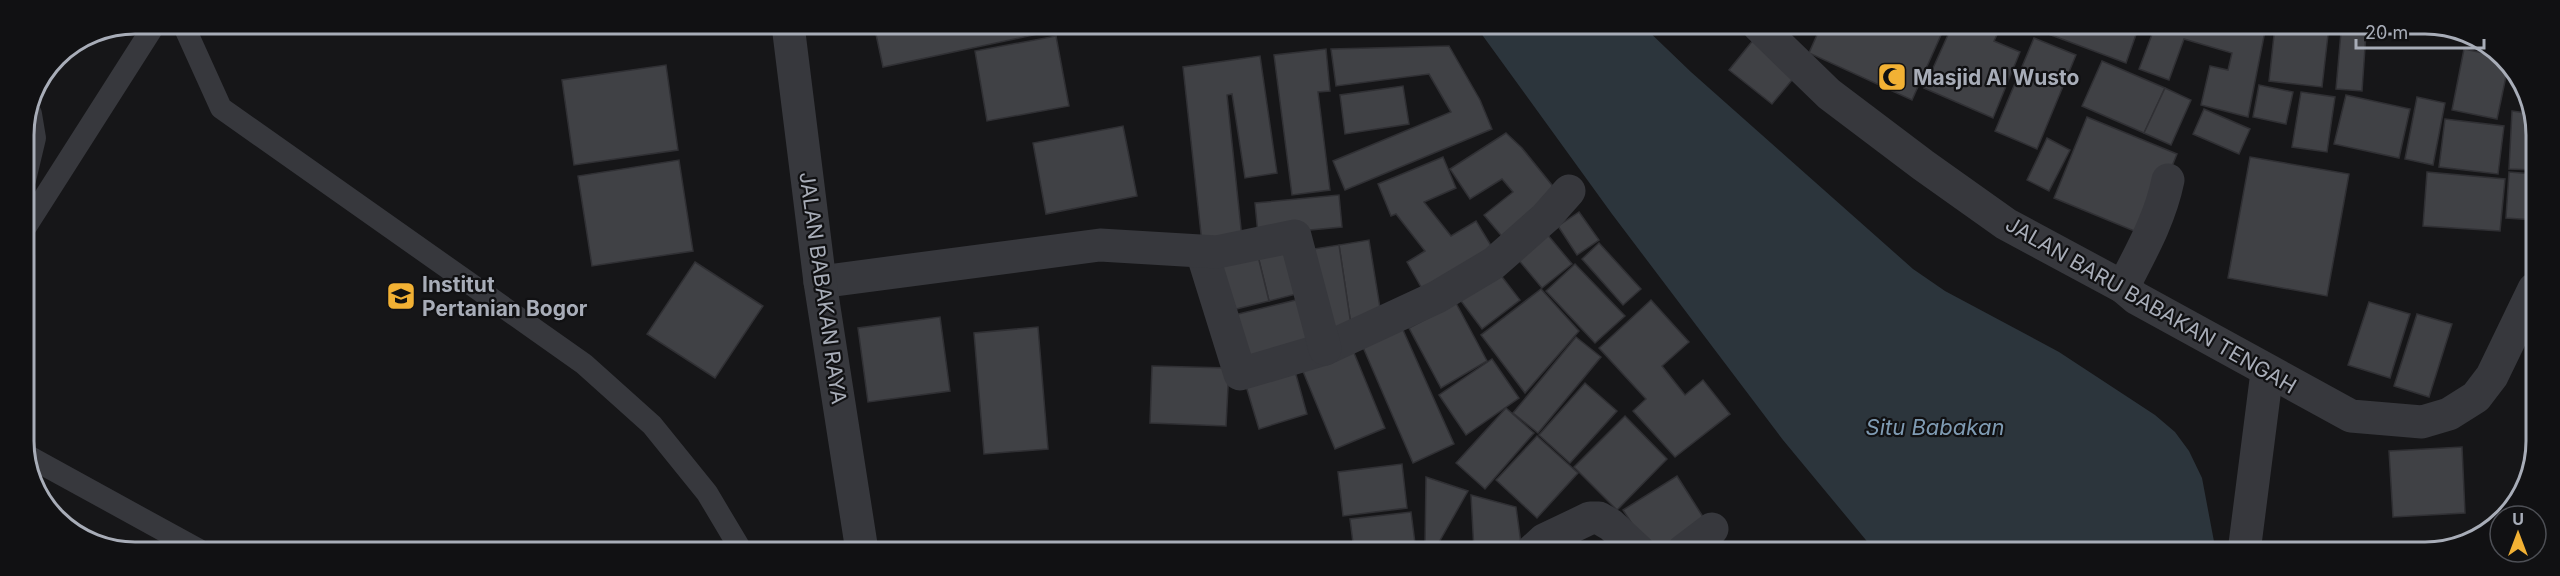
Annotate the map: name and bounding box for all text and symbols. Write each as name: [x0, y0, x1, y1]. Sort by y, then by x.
scale bar: [2356, 12, 2484, 50]
text: 20 m: [2365, 22, 2408, 43]
mosque icon: Masjid Al Wusto: [1876, 61, 1908, 93]
place label: Masjid Al Wusto: [1913, 65, 2080, 90]
street label: JALAN BABAKAN RAYA: [794, 170, 852, 406]
street label: JALAN BARU BABAKAN TENGAH: [2001, 211, 2301, 399]
place label: Institut Pertanian Bogor: [422, 272, 588, 321]
school or university icon: Institut Pertanian Bogor: [385, 280, 417, 312]
water label: Situ Babakan: [1866, 414, 2004, 440]
north arrow: [2488, 504, 2548, 564]
text: U: [2512, 509, 2524, 529]

